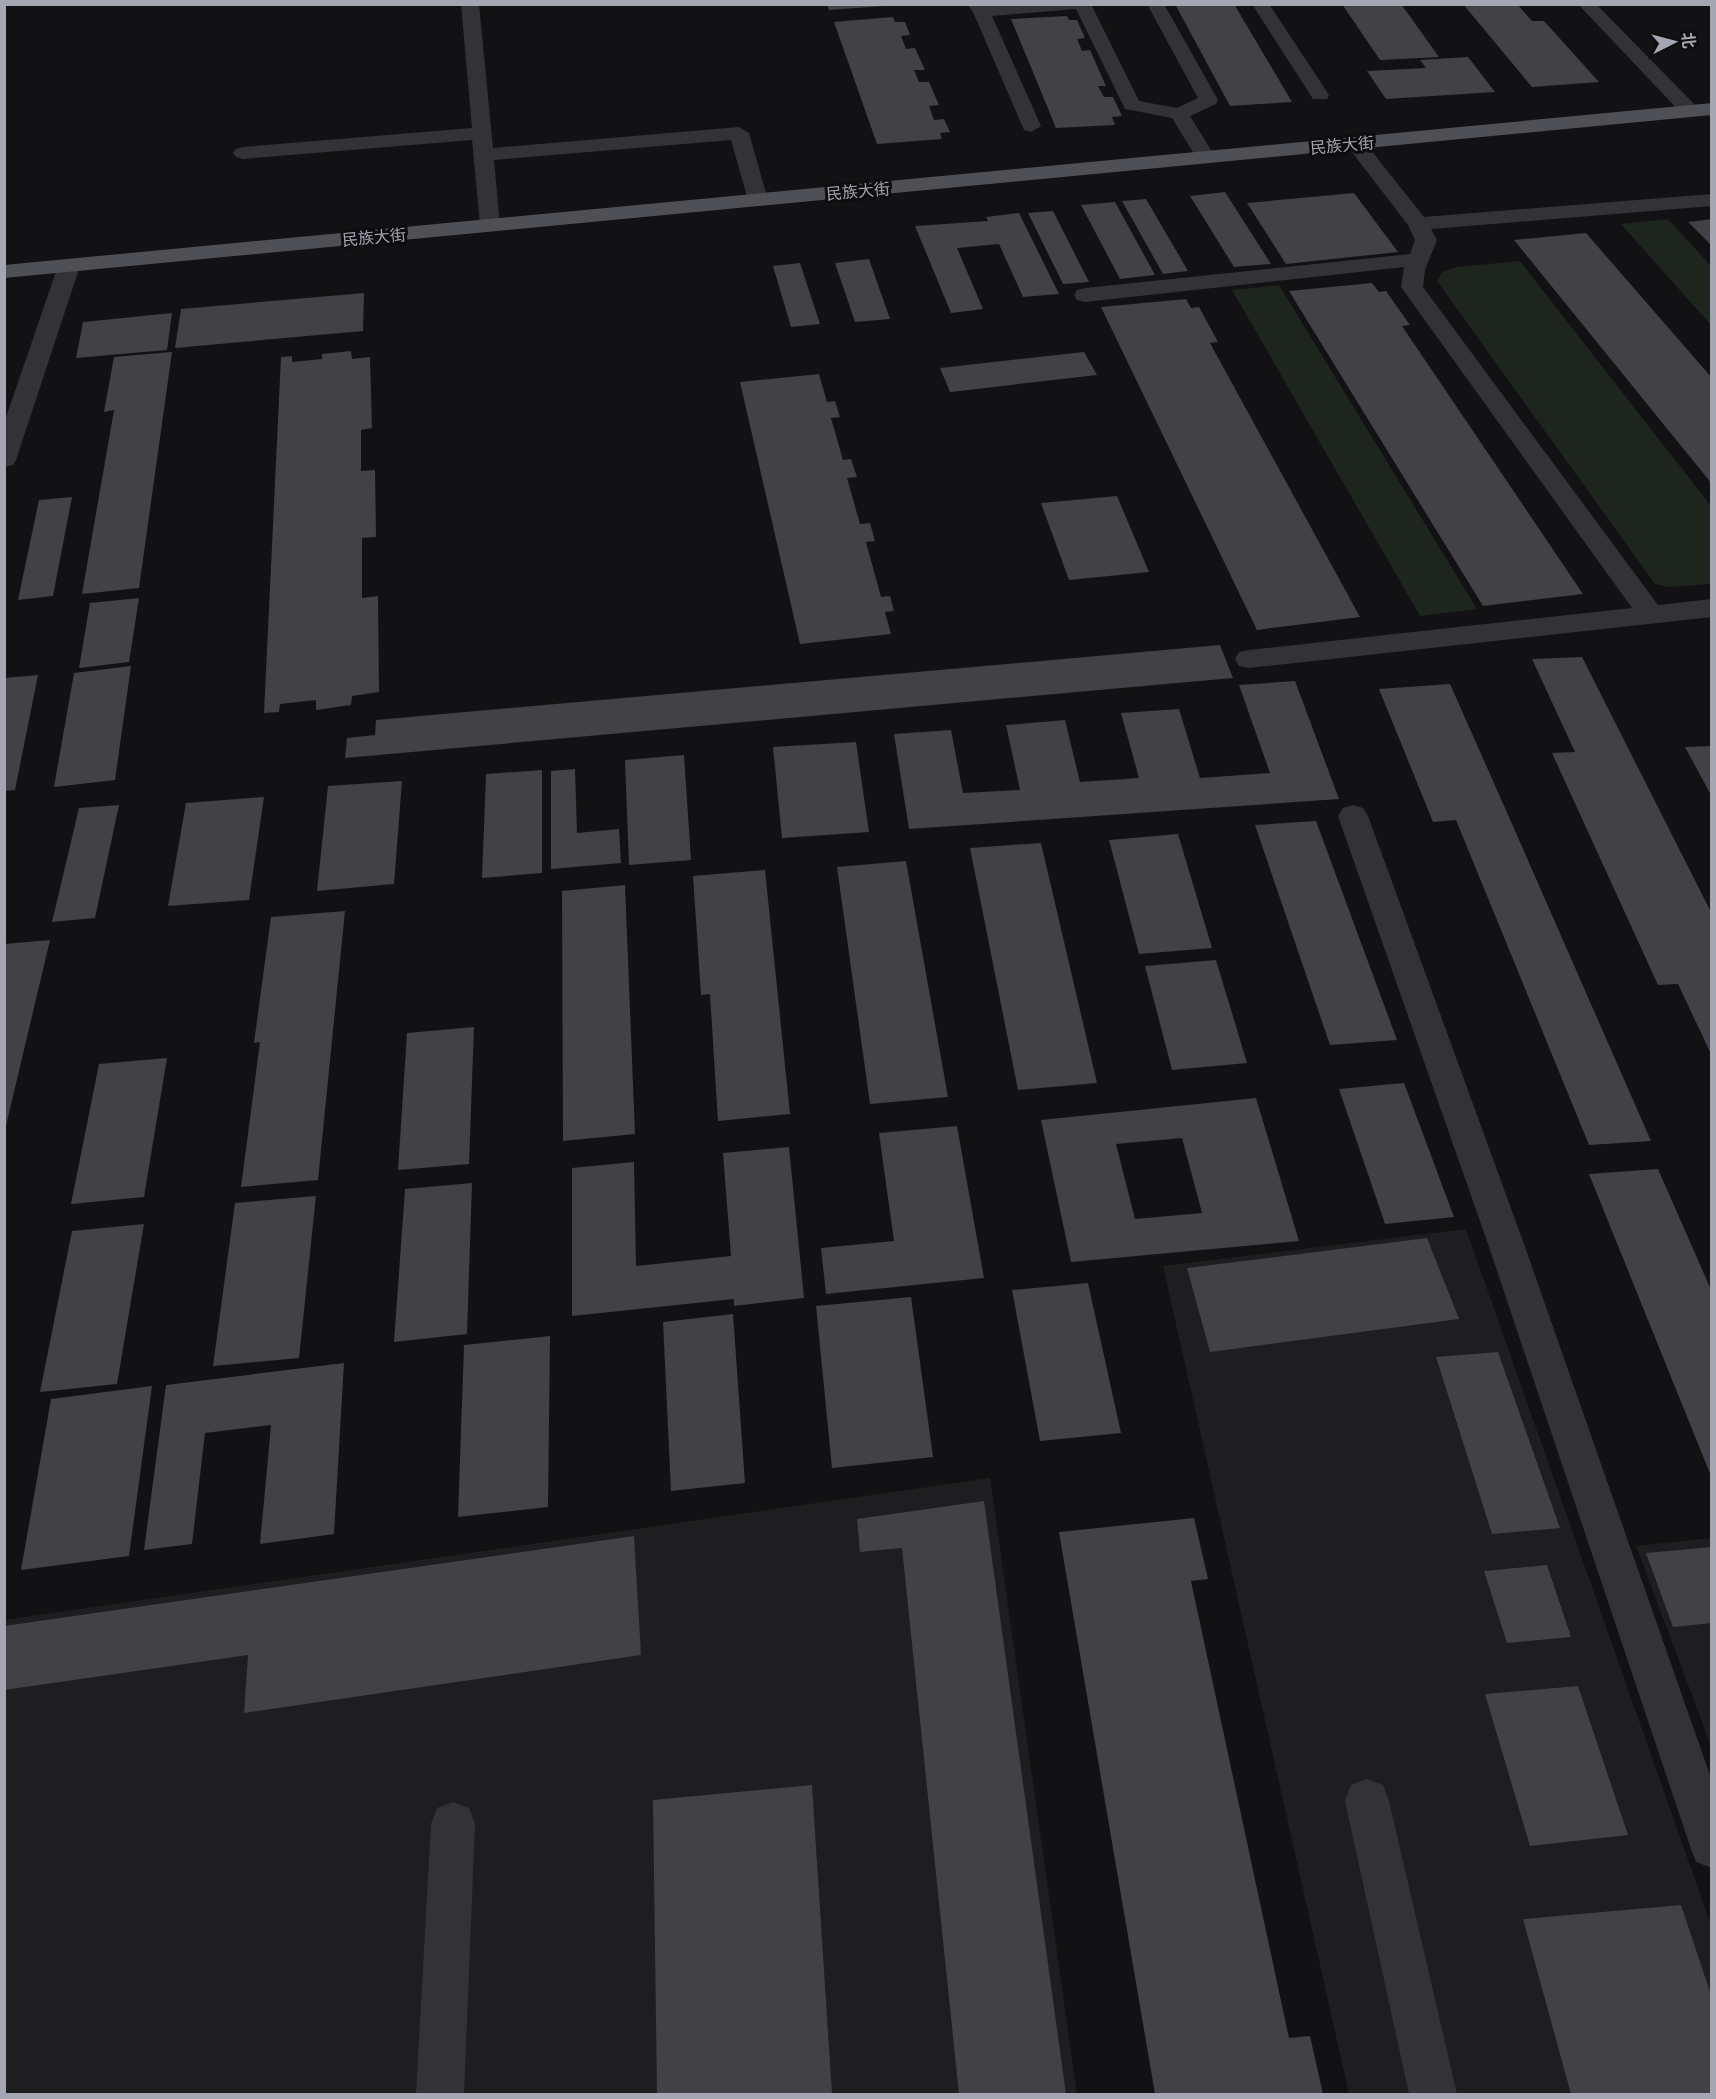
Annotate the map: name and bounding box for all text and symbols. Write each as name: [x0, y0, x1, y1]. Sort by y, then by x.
north arrow: [1644, 12, 1704, 72]
text: 北: [1678, 31, 1700, 49]
street label: 民族大街: [1309, 132, 1375, 158]
street label: 民族大街: [825, 178, 891, 204]
street label: 民族大街: [341, 224, 407, 250]

